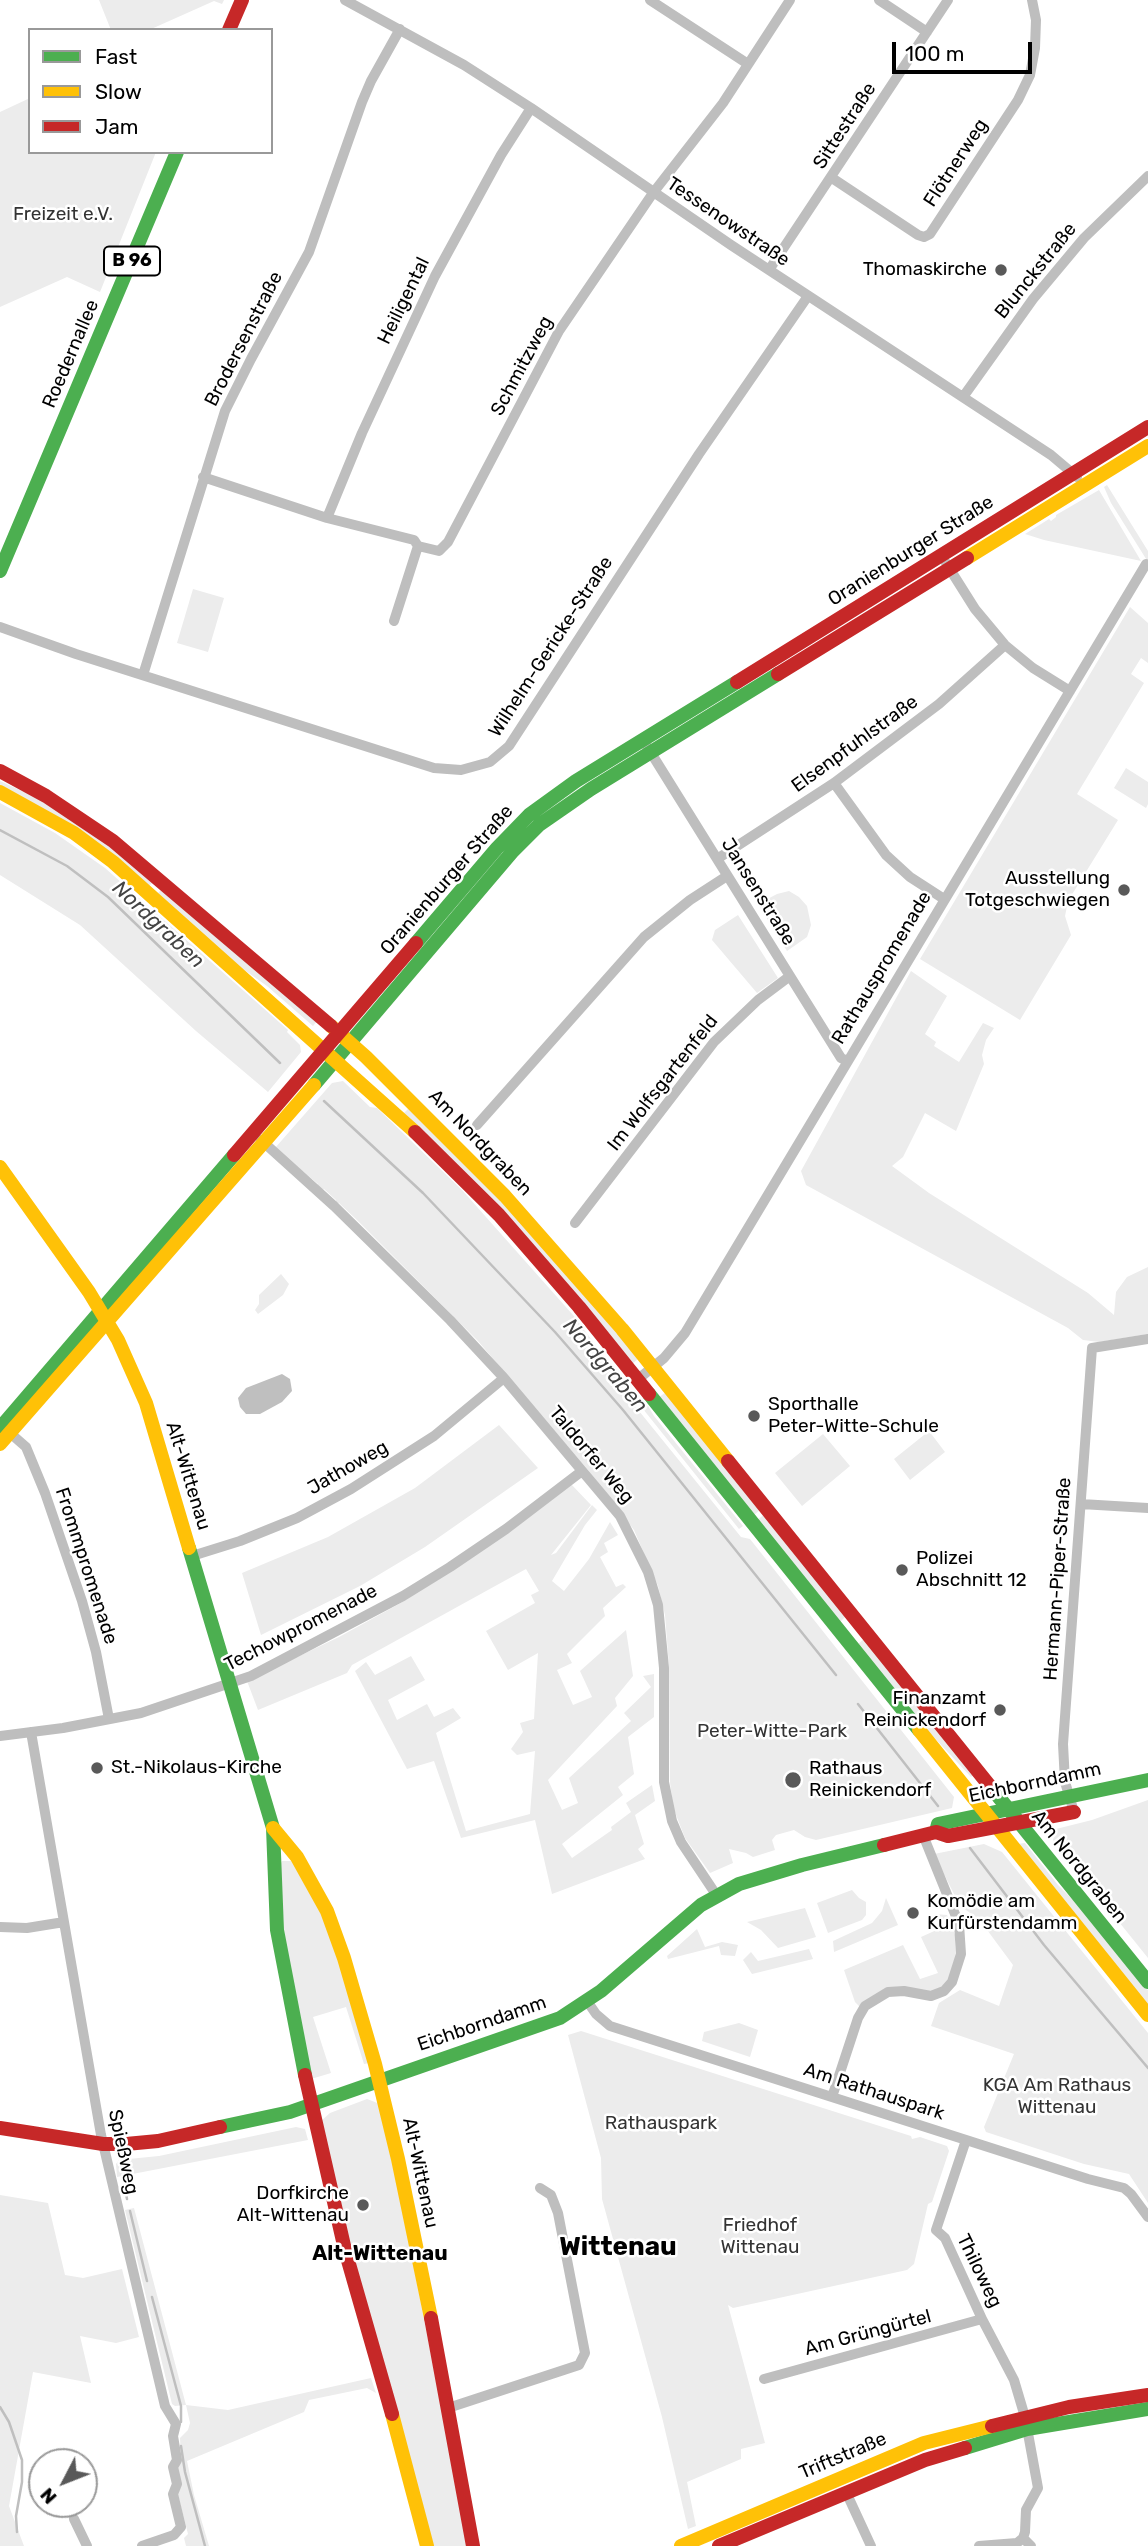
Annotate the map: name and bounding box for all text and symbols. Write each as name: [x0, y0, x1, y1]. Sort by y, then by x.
legend: [28, 28, 273, 154]
scale bar: [896, 28, 1036, 72]
text: 100 m: [905, 41, 964, 66]
text: Fast: [95, 44, 137, 69]
text: Slow: [95, 79, 142, 104]
street label: Sittestraße: [809, 79, 881, 173]
text: Jam: [95, 114, 139, 139]
street label: Flötnerweg: [919, 115, 993, 211]
street label: Tessenowstraße: [662, 172, 794, 272]
park label: Freizeit e.V.: [13, 204, 113, 226]
street label: Blunckstraße: [990, 218, 1082, 324]
road number: B 96: [104, 246, 160, 276]
street label: Heiligental: [373, 254, 435, 348]
place label: Thomaskirche: [863, 259, 987, 281]
marker: Thomaskirche: [993, 262, 1009, 278]
street label: Brodersenstraße: [200, 268, 288, 410]
street label: Roedernallee: [38, 296, 104, 412]
street label: Schmitzweg: [486, 312, 558, 420]
street label: Oranienburger Straße: [824, 491, 998, 611]
street label: Wilhelm-Gericke-Straße: [484, 552, 618, 742]
street label: Elsenpfuhlstraße: [787, 691, 923, 797]
street label: Oranienburger Straße: [376, 800, 518, 960]
street label: Jansenstraße: [716, 834, 800, 950]
place label: Ausstellung Totgeschwiegen: [965, 868, 1110, 912]
water label: Nordgraben: [107, 876, 209, 974]
marker: Ausstellung Totgeschwiegen: [1116, 882, 1132, 898]
street label: Rathauspromenade: [827, 887, 937, 1049]
street label: Im Wolfsgartenfeld: [603, 1010, 723, 1156]
street label: Am Nordgraben: [423, 1085, 537, 1201]
water label: Nordgraben: [557, 1314, 653, 1418]
place label: Sporthalle Peter-Witte-Schule: [768, 1394, 939, 1438]
street label: Taldorfer Weg: [544, 1402, 638, 1508]
marker: Sporthalle Peter-Witte-Schule: [746, 1408, 762, 1424]
street label: Alt-Wittenau: [161, 1419, 215, 1533]
street label: Jathoweg: [304, 1436, 392, 1500]
street label: Hermann-Piper-Straße: [1040, 1477, 1076, 1681]
street label: Frommpromenade: [50, 1485, 122, 1647]
place label: Polizei Abschnitt 12: [916, 1548, 1027, 1592]
marker: Polizei Abschnitt 12: [894, 1562, 910, 1578]
street label: Techowpromenade: [221, 1580, 381, 1676]
place label: Finanzamt Reinickendorf: [864, 1688, 986, 1732]
marker: Finanzamt Reinickendorf: [992, 1702, 1008, 1718]
park label: Peter-Witte-Park: [697, 1721, 847, 1743]
place label: St.-Nikolaus-Kirche: [111, 1757, 282, 1779]
place label: Rathaus Reinickendorf: [809, 1758, 931, 1802]
street label: Eichborndamm: [967, 1758, 1103, 1808]
marker: St.-Nikolaus-Kirche: [89, 1760, 105, 1776]
marker: Rathaus Reinickendorf: [783, 1770, 803, 1790]
street label: Am Nordgraben: [1026, 1806, 1132, 1928]
place label: Komödie am Kurfürstendamm: [927, 1891, 1077, 1935]
marker: Komödie am Kurfürstendamm: [905, 1905, 921, 1921]
street label: Eichborndamm: [415, 1991, 549, 2057]
street label: Am Rathauspark: [801, 2059, 947, 2125]
park label: KGA Am Rathaus Wittenau: [983, 2075, 1131, 2119]
street label: Spießweg: [103, 2107, 143, 2197]
park label: Rathauspark: [605, 2113, 717, 2135]
street label: Alt-Wittenau: [397, 2116, 443, 2230]
place label: Dorfkirche Alt-Wittenau: [237, 2183, 349, 2227]
marker: Dorfkirche Alt-Wittenau: [355, 2197, 371, 2213]
park label: Friedhof Wittenau: [721, 2215, 799, 2259]
street label: Thiloweg: [951, 2230, 1007, 2312]
district label: Wittenau: [559, 2231, 677, 2263]
district label: Alt-Wittenau: [312, 2241, 448, 2267]
street label: Am Grüngürtel: [802, 2305, 934, 2361]
street label: Triftstraße: [796, 2427, 890, 2485]
north arrow: [28, 2448, 98, 2518]
text: N: [35, 2483, 62, 2509]

